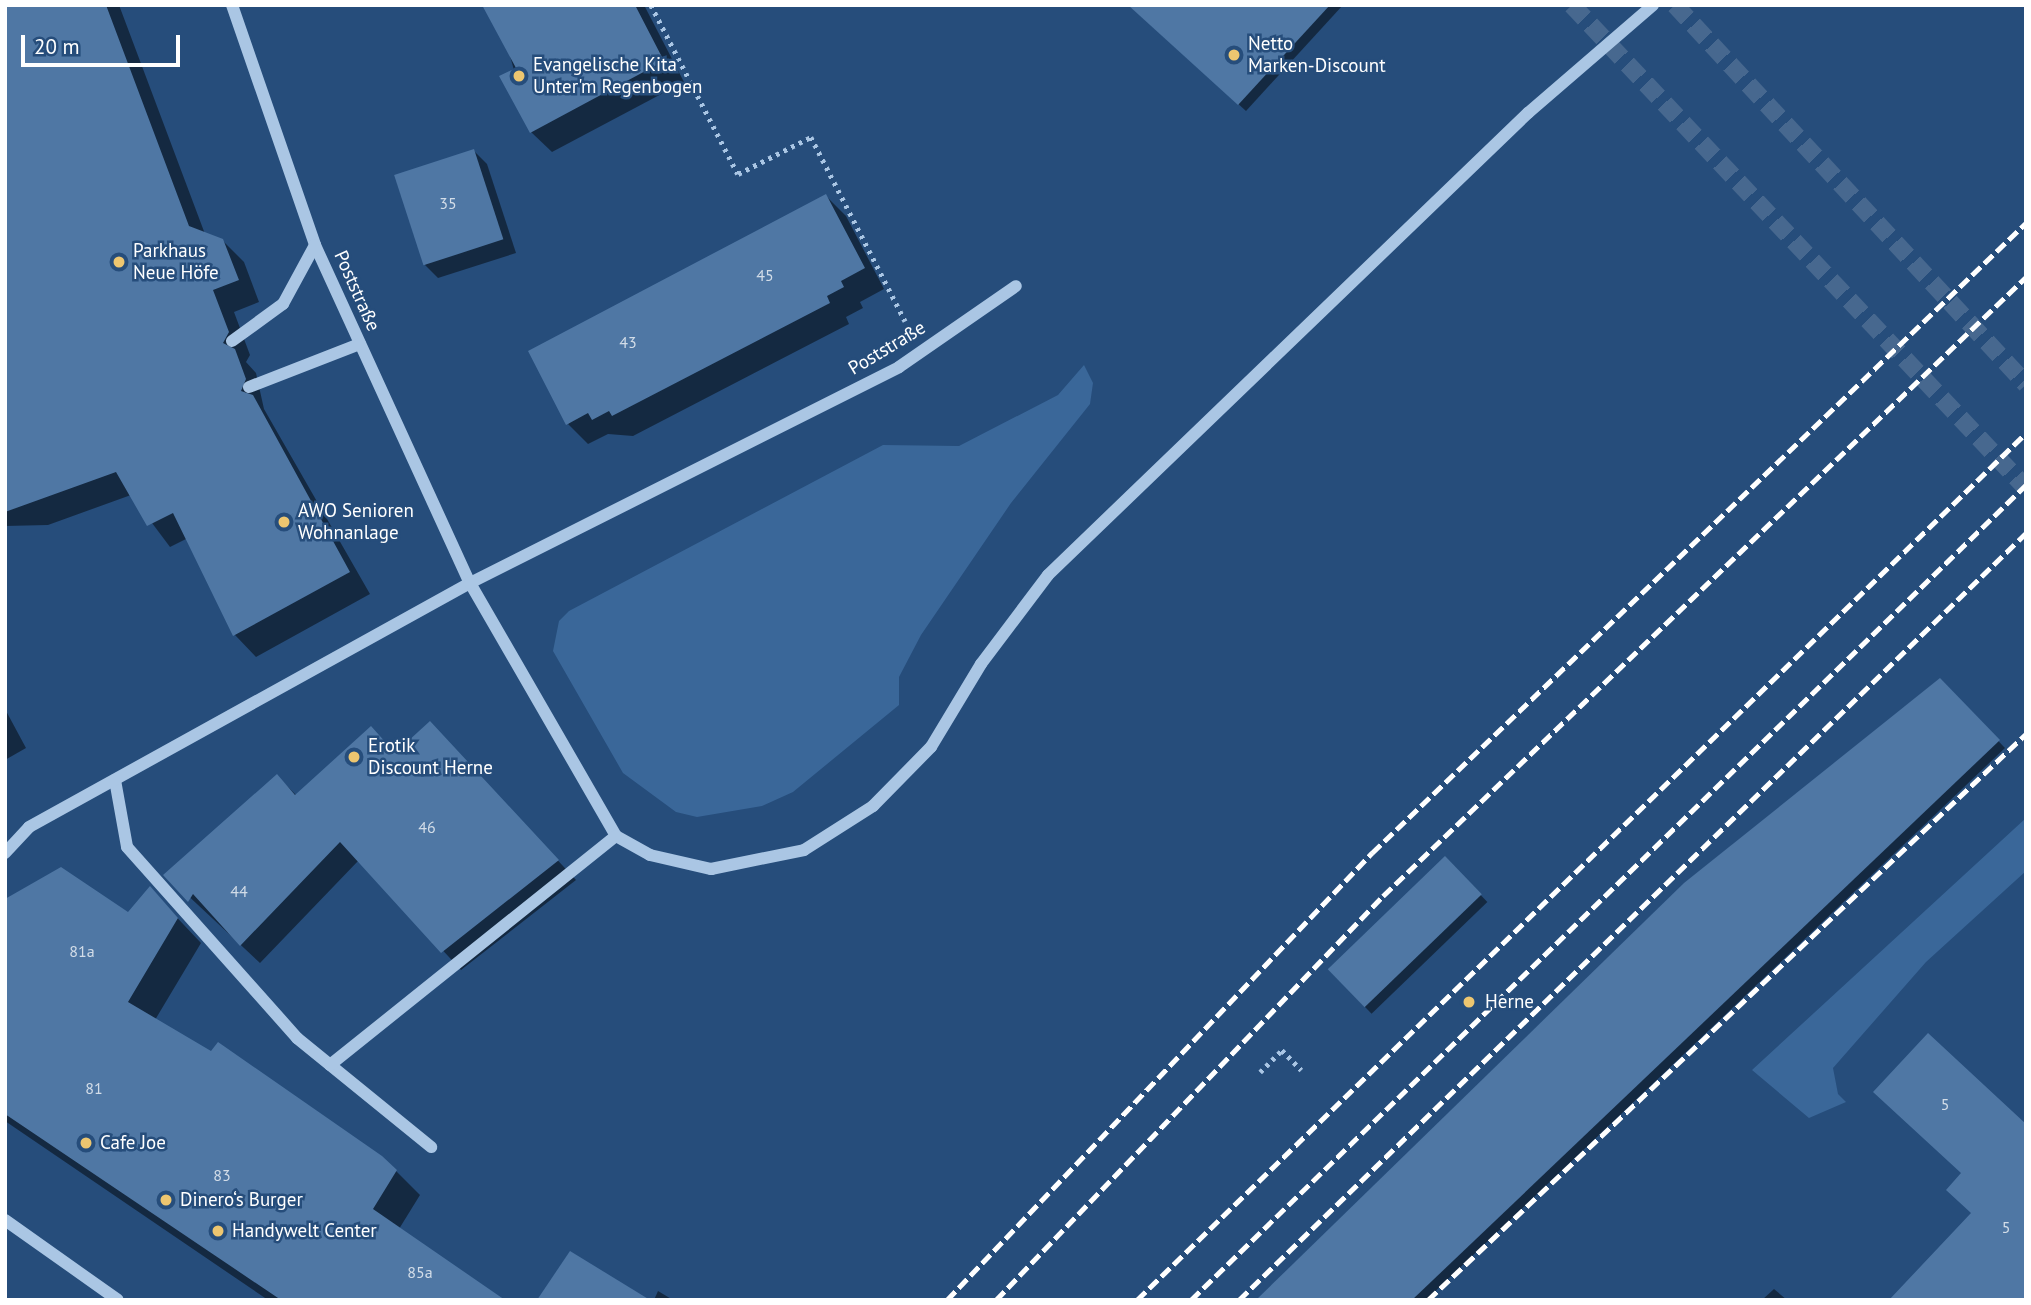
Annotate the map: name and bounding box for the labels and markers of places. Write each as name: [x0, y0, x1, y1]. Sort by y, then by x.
place label: Netto Marken-Discount: [1248, 33, 1386, 77]
marker: Netto Marken-Discount: [1226, 47, 1242, 63]
place label: Evangelische Kita Unter'm Regenbogen: [533, 54, 702, 98]
marker: Evangelische Kita Unter'm Regenbogen: [511, 68, 527, 84]
place label: Parkhaus Neue Höfe: [133, 240, 219, 284]
marker: Parkhaus Neue Höfe: [111, 254, 127, 270]
place label: AWO Senioren Wohnanlage: [298, 500, 414, 544]
marker: AWO Senioren Wohnanlage: [276, 514, 292, 530]
place label: Erotik Discount Herne: [368, 735, 493, 779]
marker: Erotik Discount Herne: [346, 749, 362, 765]
place label: Herne: [1485, 991, 1534, 1013]
marker: Herne: [1459, 992, 1479, 1012]
place label: Cafe Joe: [100, 1132, 166, 1154]
marker: Cafe Joe: [78, 1135, 94, 1151]
place label: Dinero‘s Burger: [180, 1189, 303, 1211]
marker: Dinero‘s Burger: [158, 1192, 174, 1208]
place label: Handywelt Center: [232, 1220, 377, 1242]
marker: Handywelt Center: [210, 1223, 226, 1239]

